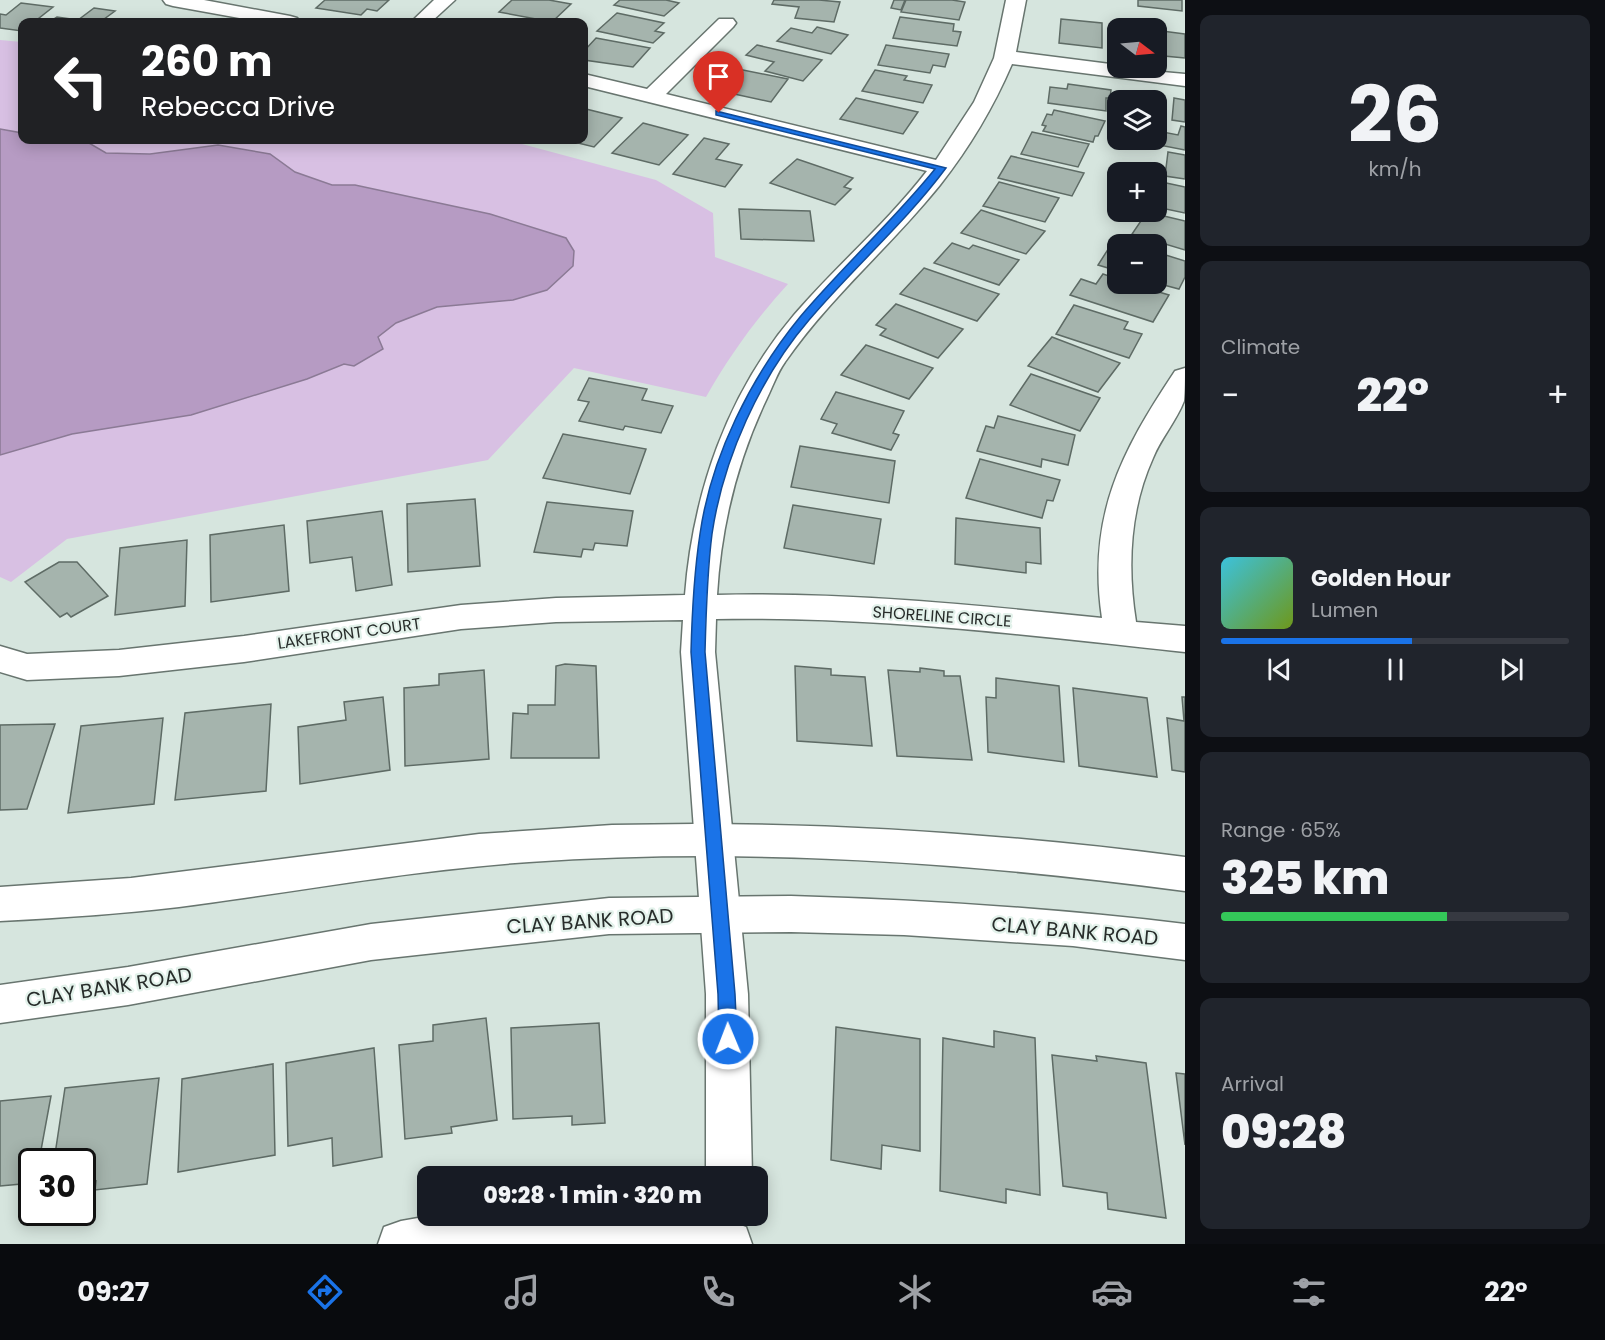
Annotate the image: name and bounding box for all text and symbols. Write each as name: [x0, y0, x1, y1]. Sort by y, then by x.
north arrow: [1107, 18, 1167, 78]
map controls: [1107, 18, 1167, 294]
text: 260 m: [141, 32, 273, 91]
icon: left: [42, 42, 120, 120]
pin: [693, 51, 744, 113]
icon: arrive: [702, 60, 735, 93]
text: 26: [1348, 60, 1442, 169]
text: Rebecca Drive: [141, 88, 335, 125]
button: layers: [1107, 90, 1167, 150]
text: km/h: [1368, 155, 1422, 183]
button: +: [1107, 162, 1167, 222]
button: −: [1107, 234, 1167, 294]
text: Climate: [1221, 333, 1300, 361]
text: 22°: [1356, 364, 1429, 427]
text: −: [1221, 372, 1239, 419]
text: +: [1546, 372, 1569, 419]
text: Golden Hour: [1311, 563, 1451, 594]
text: Lumen: [1311, 596, 1378, 624]
street label: SHORELINE CIRCLE: [872, 600, 1012, 633]
street label: LAKEFRONT COURT: [276, 612, 422, 655]
icon: previous: [1263, 653, 1296, 686]
icon: pause: [1379, 653, 1412, 686]
icon: next: [1495, 653, 1528, 686]
text: Range · 65%: [1221, 816, 1341, 844]
text: 325 km: [1221, 847, 1389, 910]
street label: CLAY BANK ROAD: [506, 901, 674, 941]
street label: CLAY BANK ROAD: [990, 910, 1160, 952]
street label: CLAY BANK ROAD: [24, 960, 194, 1014]
position arrow: [696, 1007, 760, 1071]
text: Arrival: [1221, 1070, 1284, 1098]
text: 09:28: [1221, 1101, 1346, 1164]
speed limit sign: 30: [18, 1148, 96, 1226]
text: 09:28 · 1 min · 320 m: [483, 1180, 702, 1211]
icon: directions: [304, 1271, 346, 1313]
icon: music: [501, 1271, 543, 1313]
icon: phone: [697, 1271, 739, 1313]
icon: climate: [894, 1271, 936, 1313]
icon: car: [1091, 1271, 1133, 1313]
icon: filters: [1288, 1271, 1330, 1313]
text: 09:27: [77, 1273, 149, 1310]
text: 22°: [1484, 1273, 1528, 1310]

